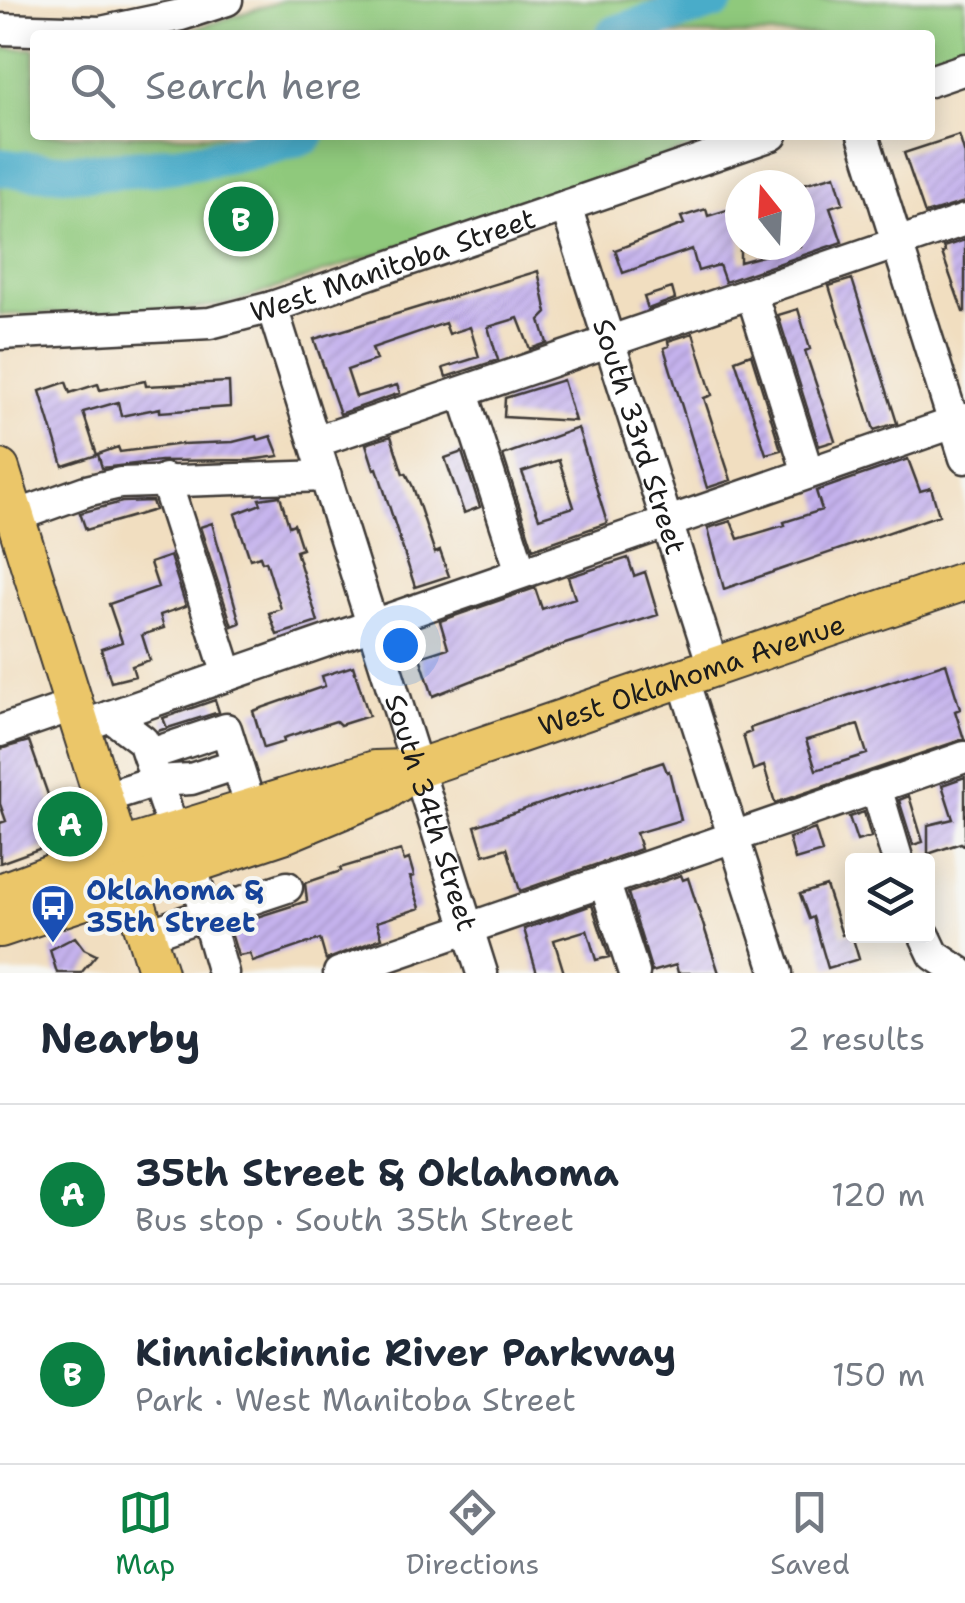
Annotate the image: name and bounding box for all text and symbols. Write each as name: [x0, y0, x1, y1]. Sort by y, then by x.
search box: [30, 30, 935, 140]
icon: search: [65, 58, 120, 113]
text: Search here: [145, 60, 362, 111]
north arrow: [725, 170, 815, 260]
pin: B: [208, 182, 274, 256]
street label: West Manitoba Street: [246, 199, 540, 331]
street label: South 33rd Street: [584, 314, 695, 559]
street label: West Oklahoma Avenue: [533, 605, 850, 745]
your location: [375, 620, 426, 671]
street label: South 34th Street: [376, 689, 487, 936]
pin: A: [38, 786, 102, 862]
map controls: [845, 853, 935, 943]
button: layers: [845, 853, 935, 943]
place label: Oklahoma & 35th Street: [86, 871, 264, 941]
bus stop icon: Oklahoma & 35th Street: [30, 883, 76, 944]
text: Nearby: [40, 1010, 200, 1066]
text: 2 results: [788, 1017, 925, 1060]
text: 35th Street & Oklahoma: [135, 1147, 619, 1198]
text: A: [60, 1173, 85, 1216]
text: 120 m: [831, 1173, 925, 1216]
text: Bus stop · South 35th Street: [135, 1198, 574, 1241]
text: Kinnickinnic River Parkway: [135, 1327, 676, 1378]
text: B: [63, 1353, 82, 1396]
text: 150 m: [832, 1353, 925, 1396]
text: Park · West Manitoba Street: [135, 1378, 576, 1421]
tab: Map: [115, 1485, 175, 1583]
tab: Directions: [406, 1485, 539, 1583]
tab: Saved: [770, 1485, 850, 1583]

